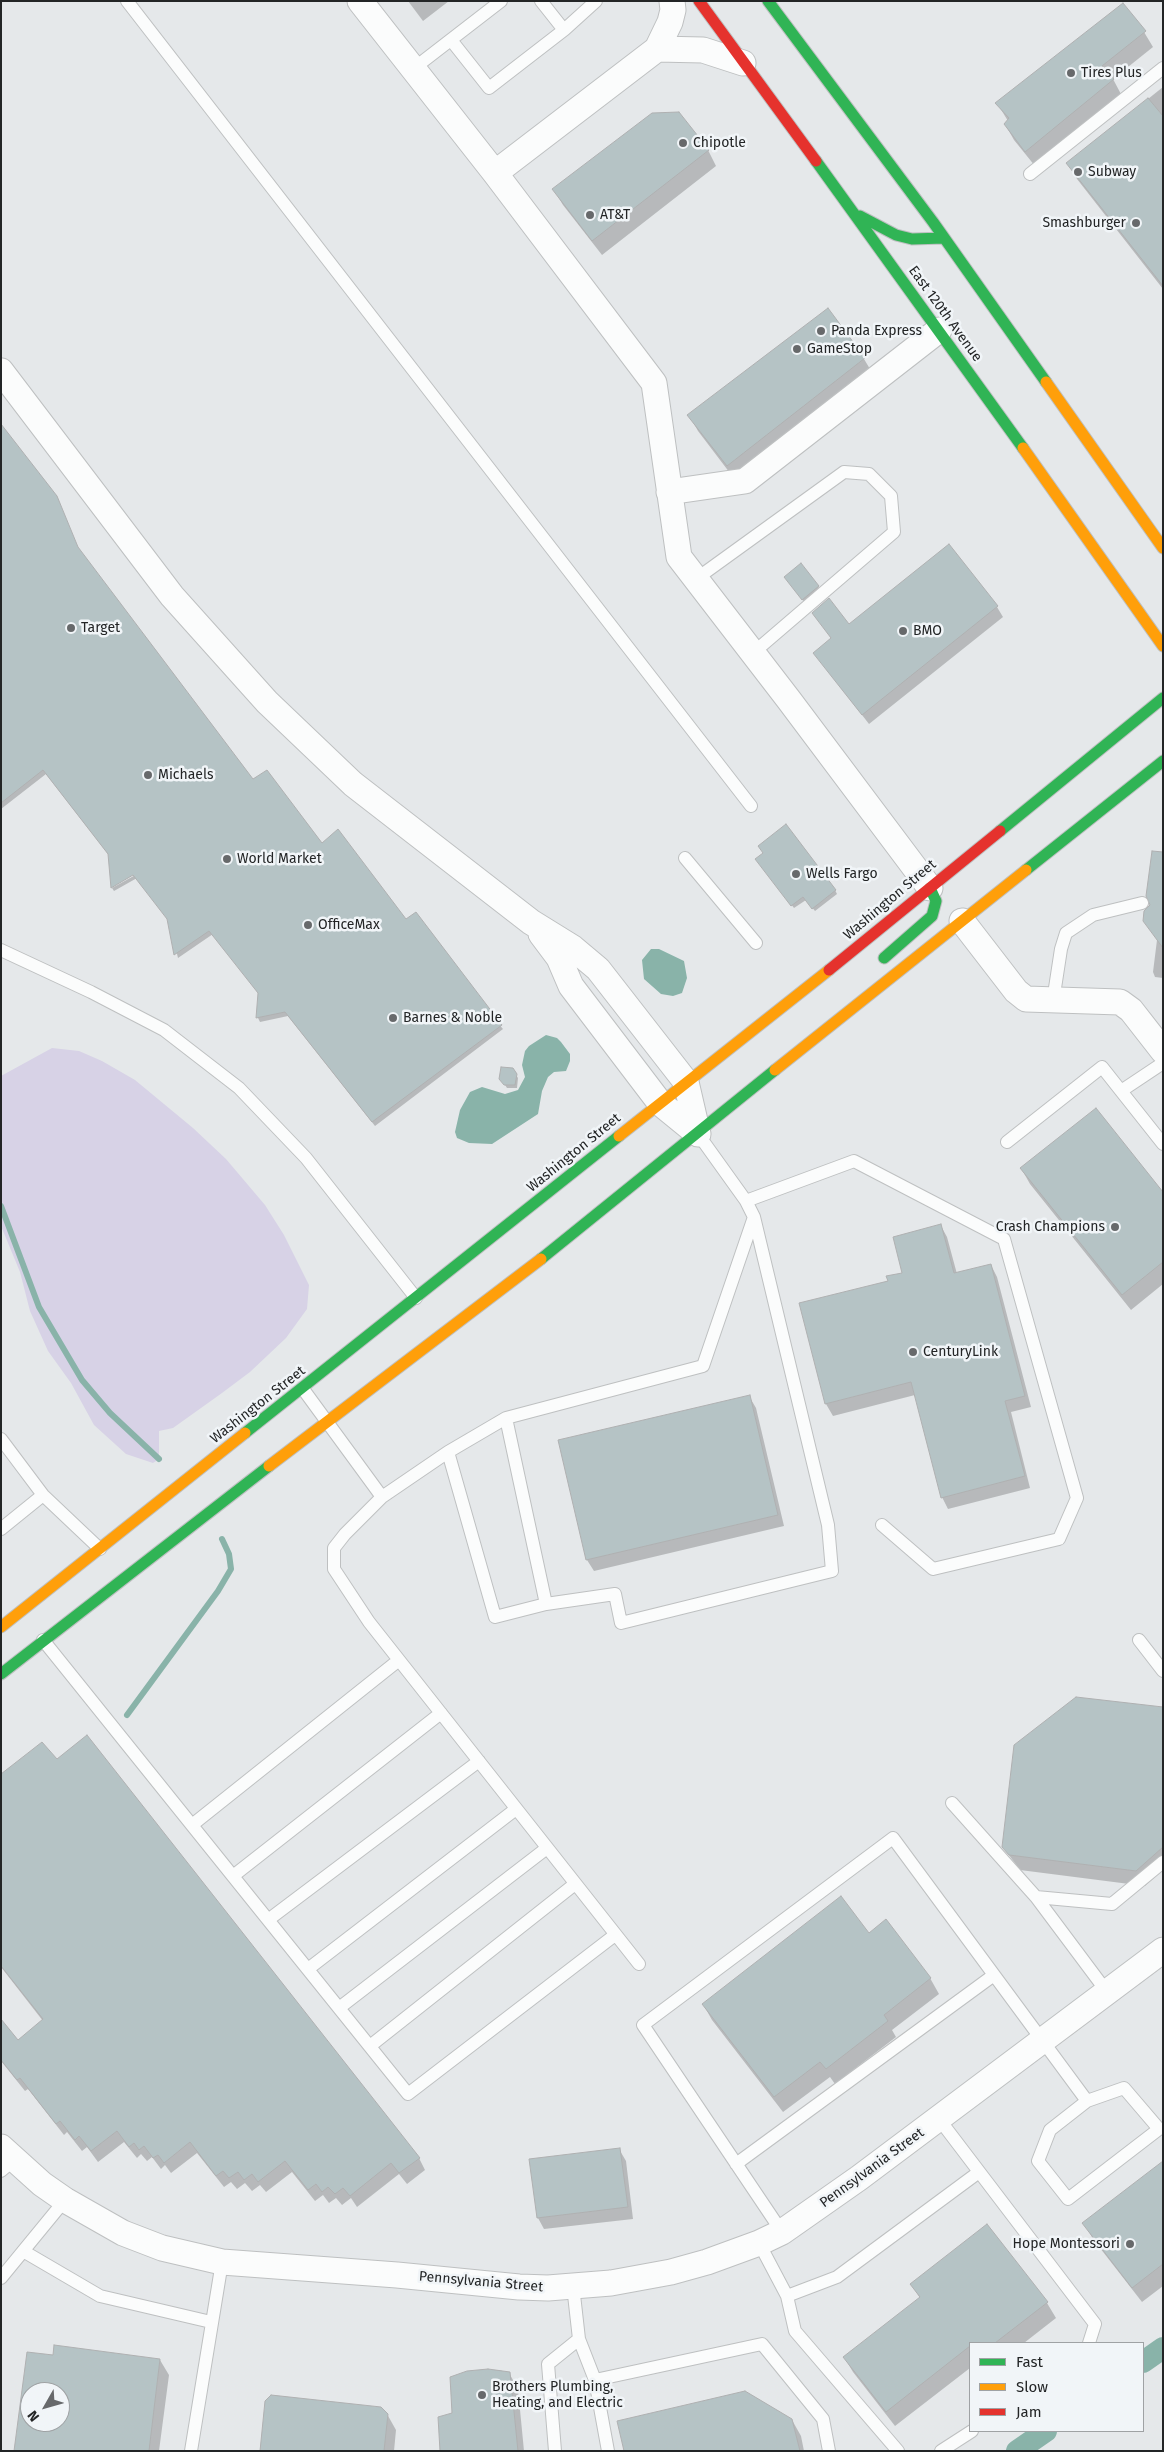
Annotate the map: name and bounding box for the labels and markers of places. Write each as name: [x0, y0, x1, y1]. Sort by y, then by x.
place label: Tires Plus: [1081, 65, 1142, 81]
marker: Tires Plus: [1065, 67, 1077, 79]
place label: Chipotle: [693, 135, 746, 151]
marker: Chipotle: [677, 137, 689, 149]
place label: Subway: [1088, 164, 1136, 180]
marker: Subway: [1072, 166, 1084, 178]
place label: AT&T: [600, 207, 630, 223]
marker: AT&T: [584, 209, 596, 221]
place label: Smashburger: [1042, 215, 1126, 231]
marker: Smashburger: [1130, 217, 1142, 229]
place label: Panda Express: [831, 323, 922, 339]
marker: Panda Express: [815, 325, 827, 337]
place label: GameStop: [807, 341, 872, 357]
marker: GameStop: [791, 343, 803, 355]
place label: Target: [81, 620, 120, 636]
marker: Target: [65, 622, 77, 634]
place label: BMO: [913, 623, 942, 639]
marker: BMO: [897, 625, 909, 637]
place label: Michaels: [158, 767, 214, 783]
marker: Michaels: [142, 769, 154, 781]
place label: World Market: [237, 851, 322, 867]
marker: World Market: [221, 853, 233, 865]
place label: Wells Fargo: [806, 866, 878, 882]
marker: Wells Fargo: [790, 868, 802, 880]
place label: OfficeMax: [318, 917, 380, 933]
marker: OfficeMax: [302, 919, 314, 931]
place label: Barnes & Noble: [403, 1010, 502, 1026]
marker: Barnes & Noble: [387, 1012, 399, 1024]
place label: Crash Champions: [996, 1219, 1105, 1235]
marker: Crash Champions: [1109, 1221, 1121, 1233]
place label: CenturyLink: [923, 1344, 998, 1360]
marker: CenturyLink: [907, 1346, 919, 1358]
place label: Hope Montessori: [1012, 2236, 1120, 2252]
marker: Hope Montessori: [1124, 2238, 1136, 2250]
place label: Brothers Plumbing, Heating, and Electric: [492, 2379, 623, 2412]
marker: Brothers Plumbing, Heating, and Electric: [476, 2389, 488, 2401]

